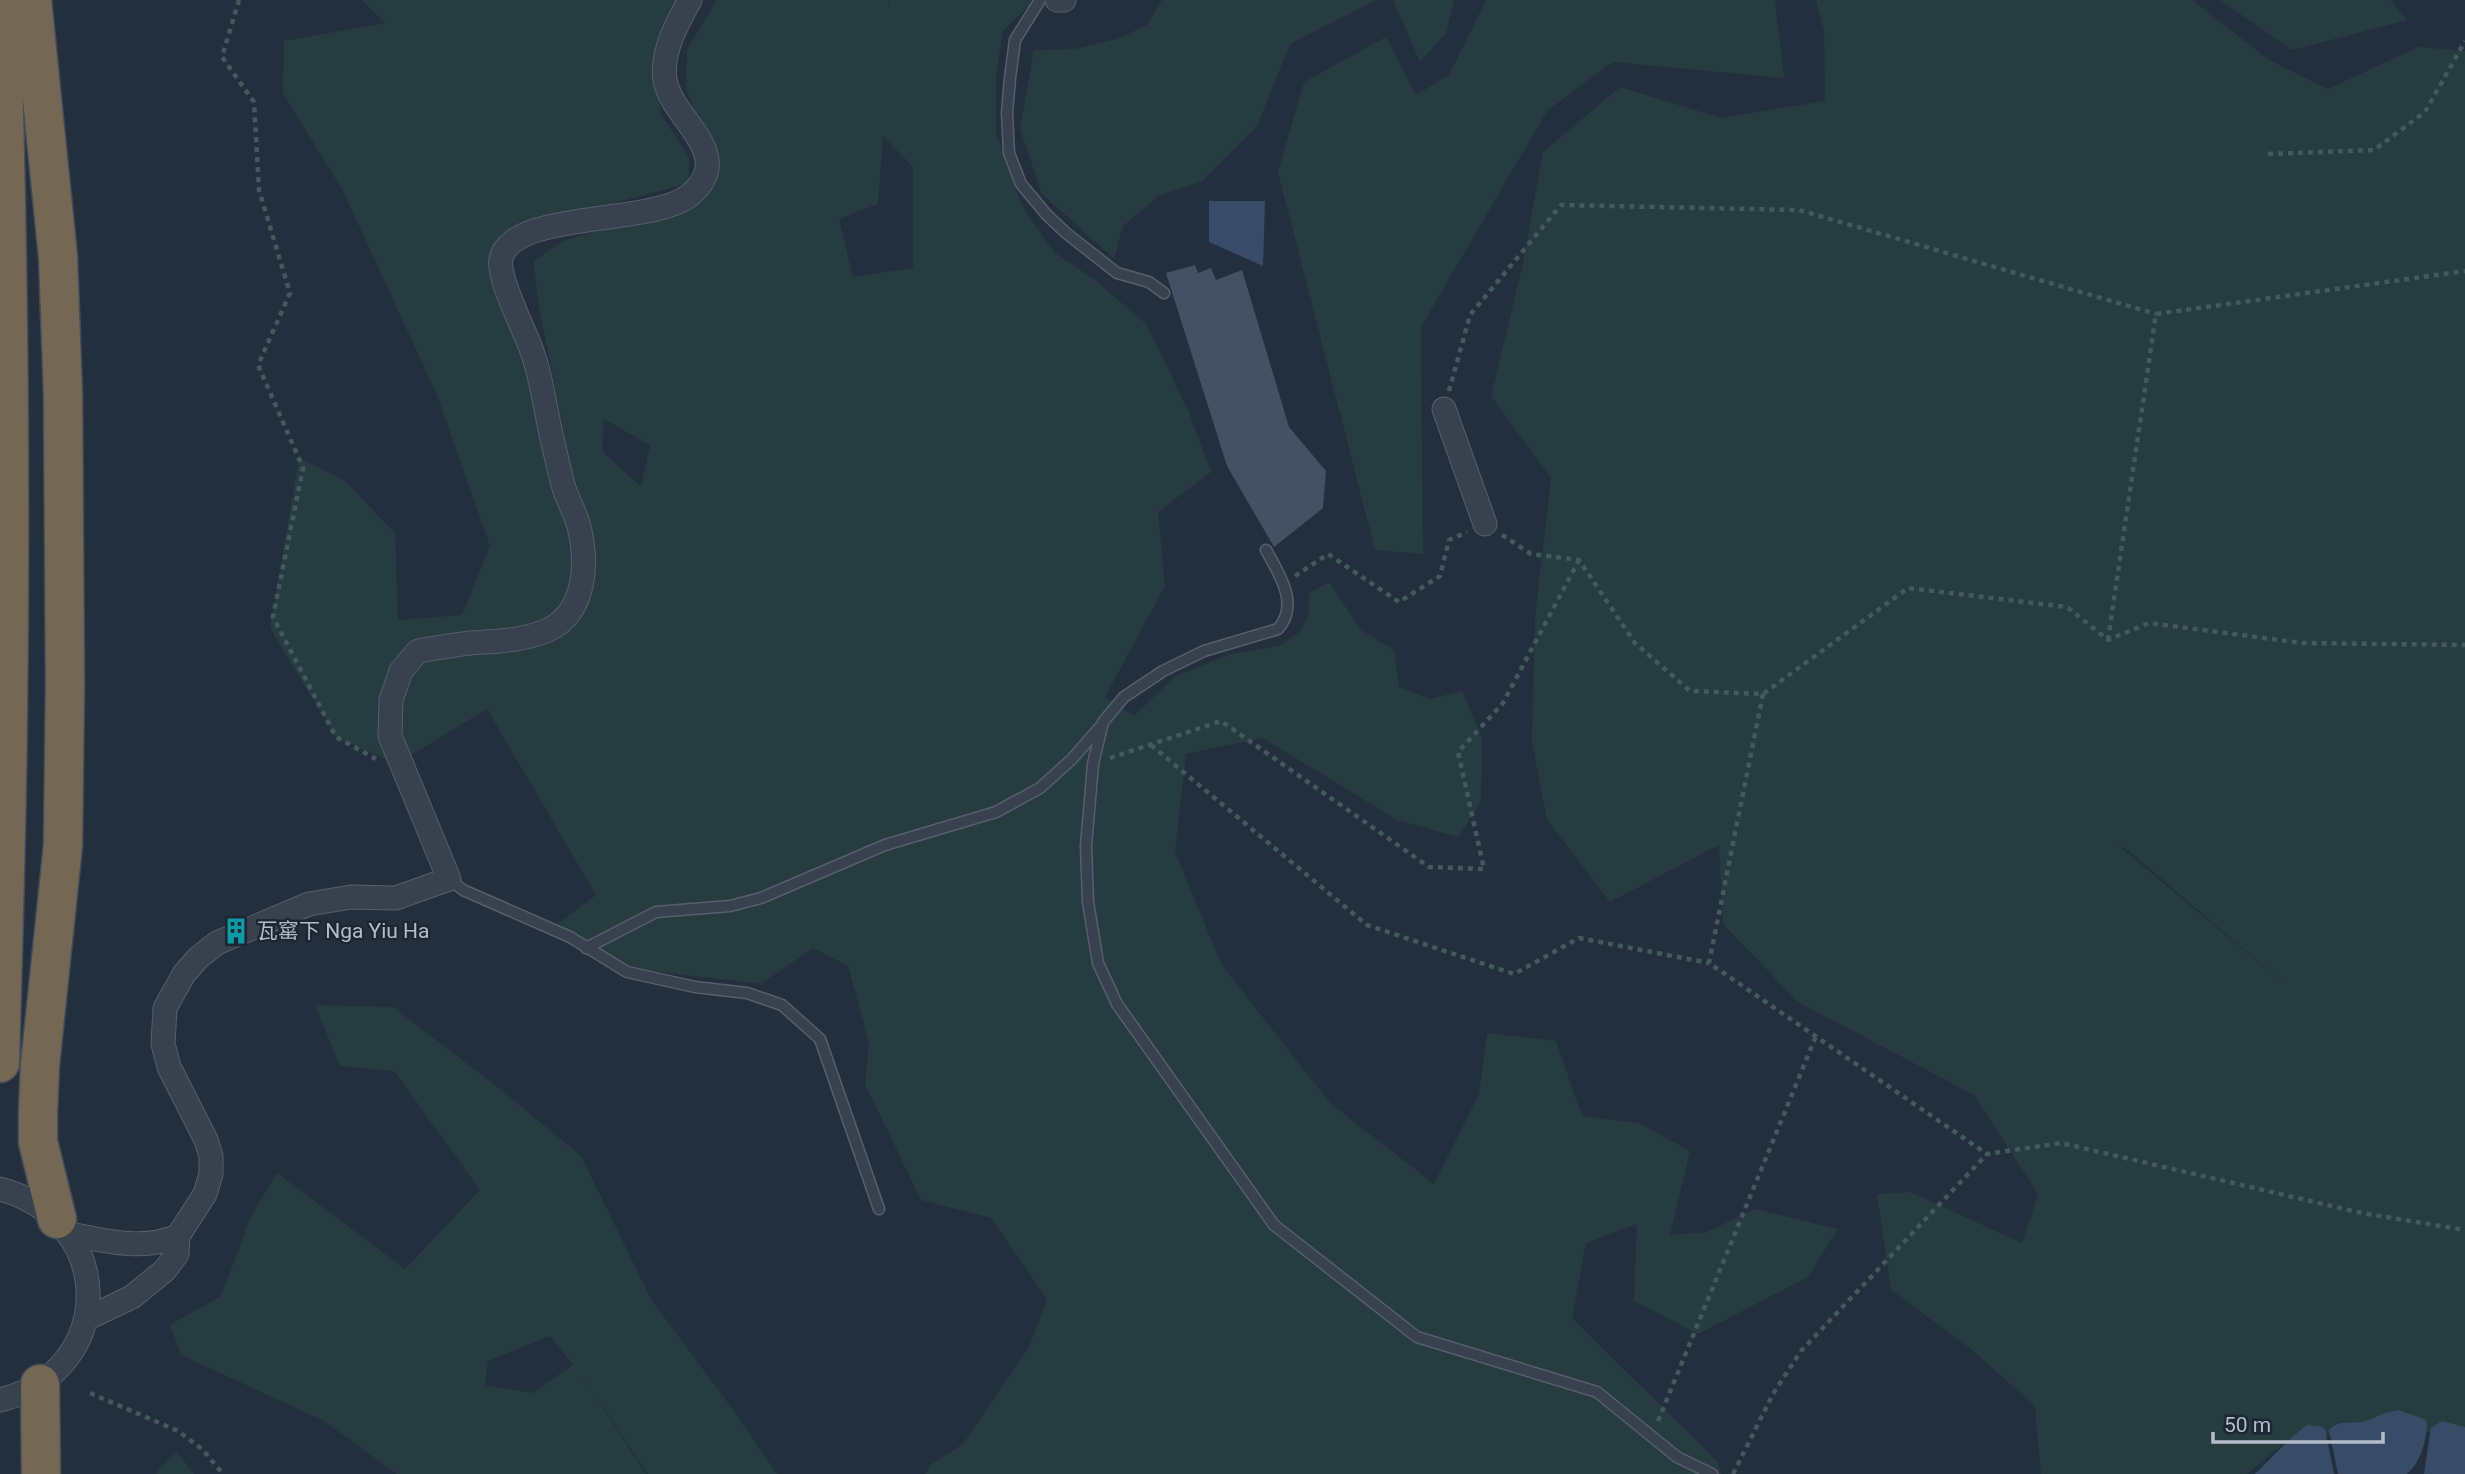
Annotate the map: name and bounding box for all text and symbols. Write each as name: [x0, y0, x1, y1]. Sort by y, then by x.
building icon: 瓦窰下 Nga Yiu Ha: [221, 916, 251, 946]
place label: 瓦窰下 Nga Yiu Ha: [257, 919, 430, 943]
scale bar: [2213, 1400, 2383, 1444]
text: 50 m: [2224, 1413, 2271, 1437]

